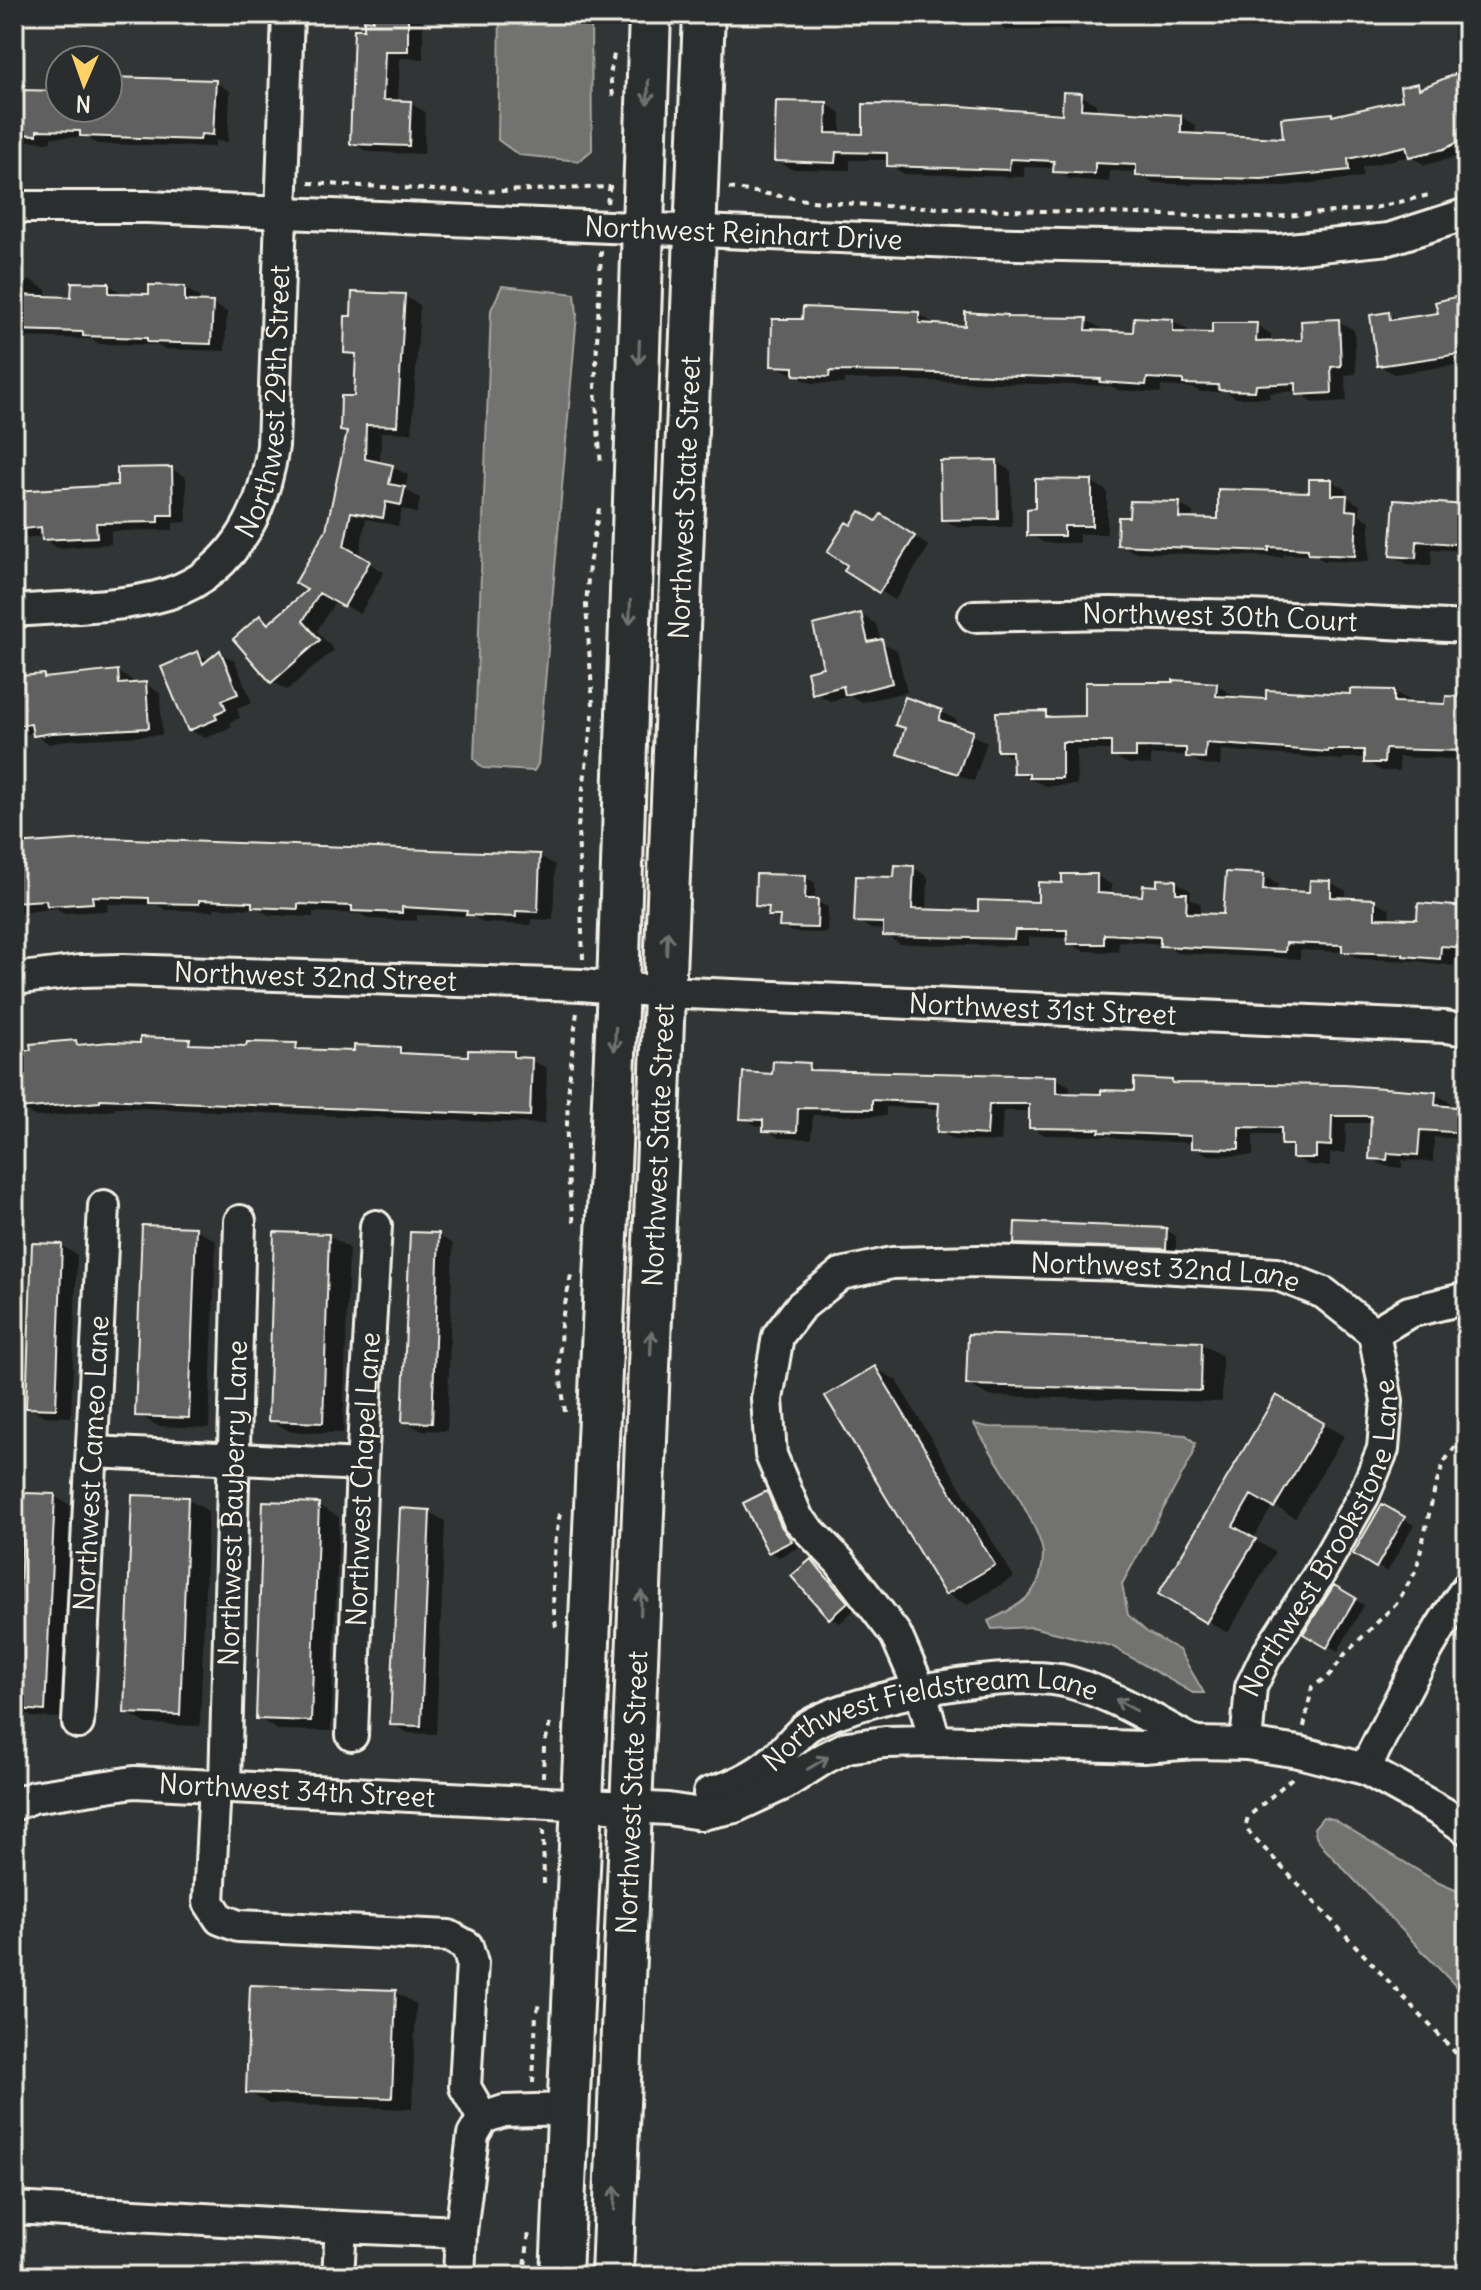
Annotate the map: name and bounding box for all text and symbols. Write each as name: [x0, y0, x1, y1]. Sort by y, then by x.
north arrow: [44, 44, 124, 124]
one-way arrow: [640, 78, 655, 105]
text: N: [75, 90, 91, 118]
street label: Northwest Reinhart Drive: [584, 208, 903, 258]
street label: Northwest 29th Street: [227, 264, 297, 544]
one-way arrow: [631, 338, 647, 365]
street label: Northwest State Street: [661, 355, 708, 640]
street label: Northwest 30th Court: [1082, 595, 1358, 639]
one-way arrow: [623, 598, 638, 625]
one-way arrow: [659, 930, 674, 957]
street label: Northwest 32nd Street: [173, 954, 457, 999]
street label: Northwest 31st Street: [908, 985, 1177, 1033]
street label: Northwest State Street: [634, 1002, 682, 1287]
one-way arrow: [608, 1025, 623, 1052]
street label: Northwest 32nd Lane: [1030, 1244, 1306, 1300]
street label: Northwest Cameo Lane: [66, 1314, 116, 1612]
one-way arrow: [644, 1330, 659, 1357]
street label: Northwest Chapel Lane: [338, 1331, 388, 1627]
street label: Northwest Bayberry Lane: [210, 1340, 255, 1667]
street label: Northwest Brookstone Lane: [1231, 1377, 1405, 1703]
one-way arrow: [633, 1590, 648, 1617]
street label: Northwest State Street: [608, 1650, 655, 1935]
street label: Northwest Fieldstream Lane: [755, 1660, 1104, 1779]
one-way arrow: [1115, 1697, 1139, 1713]
one-way arrow: [806, 1754, 829, 1770]
street label: Northwest 34th Street: [158, 1765, 436, 1815]
one-way arrow: [608, 2185, 623, 2212]

